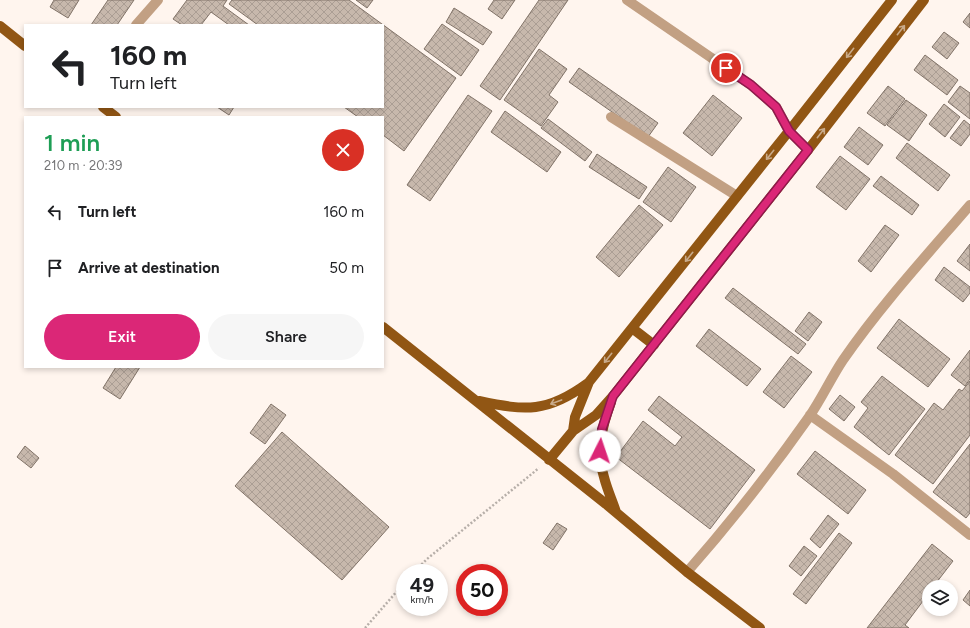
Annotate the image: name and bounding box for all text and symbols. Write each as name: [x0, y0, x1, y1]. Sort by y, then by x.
one-way arrow: [897, 25, 905, 36]
text: 160 m: [110, 38, 187, 72]
icon: left: [44, 40, 96, 92]
one-way arrow: [846, 47, 855, 58]
pin: [709, 51, 743, 85]
icon: arrive: [715, 57, 737, 79]
text: Turn left: [110, 72, 177, 94]
one-way arrow: [817, 127, 826, 138]
text: 1 min: [44, 128, 100, 157]
button: close: [322, 129, 364, 171]
one-way arrow: [766, 150, 775, 161]
text: 210 m · 20:39: [44, 158, 122, 173]
icon: left: [44, 201, 66, 223]
text: Turn left: [78, 203, 136, 221]
text: 160 m: [323, 203, 364, 221]
one-way arrow: [685, 251, 693, 262]
icon: arrive: [44, 257, 66, 279]
text: Arrive at destination: [78, 259, 219, 277]
text: 50 m: [329, 259, 364, 277]
button: Exit: [44, 314, 200, 360]
button: Share: [208, 314, 364, 360]
one-way arrow: [604, 353, 612, 364]
one-way arrow: [549, 399, 562, 406]
position arrow: [579, 430, 621, 472]
speed limit sign: 50: [456, 564, 508, 616]
text: 49: [410, 573, 434, 597]
map controls: [922, 580, 958, 616]
button: layers: [922, 580, 958, 616]
text: km/h: [411, 593, 433, 606]

